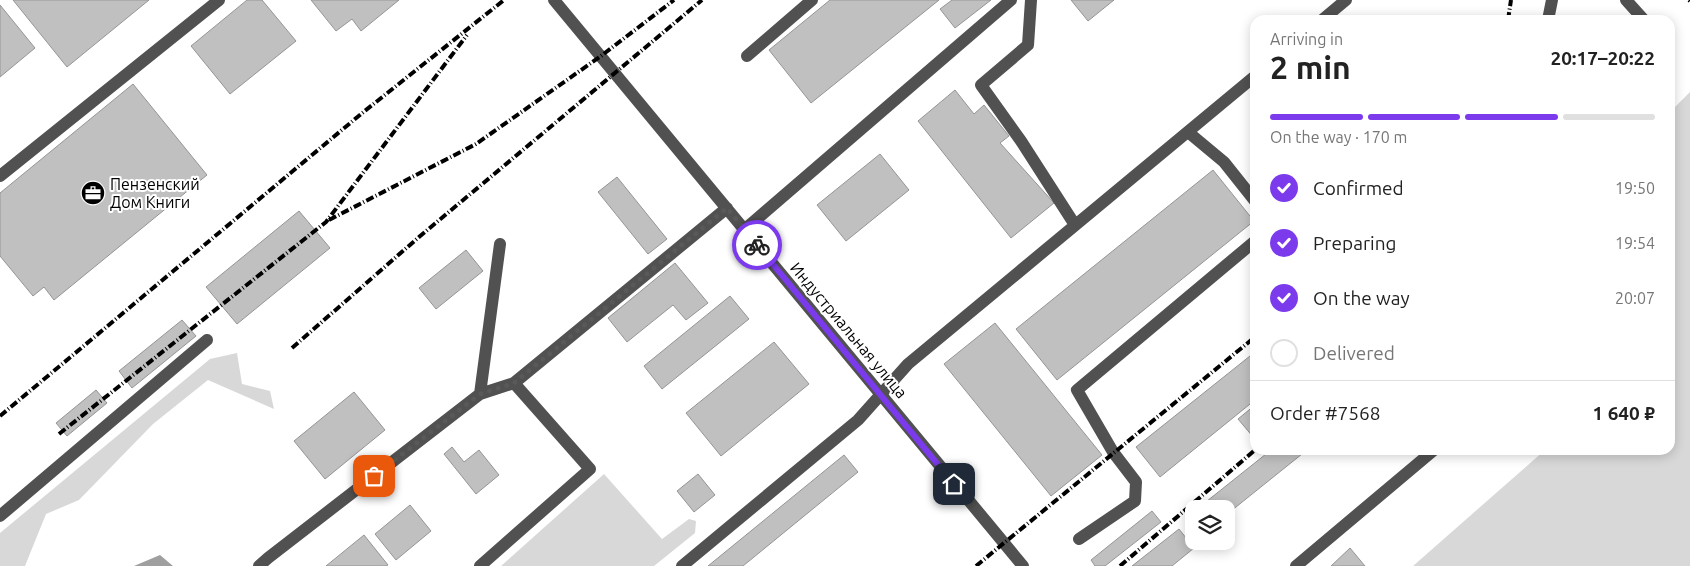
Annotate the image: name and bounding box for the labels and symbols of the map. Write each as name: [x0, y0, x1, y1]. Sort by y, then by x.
place label: Пензенский Дом Книги: [110, 175, 200, 211]
office icon: Пензенский Дом Книги: [80, 180, 106, 206]
courier: [732, 220, 782, 270]
street label: Индустриальная улица: [787, 259, 911, 401]
pin: [353, 455, 395, 497]
pin: [933, 463, 975, 505]

